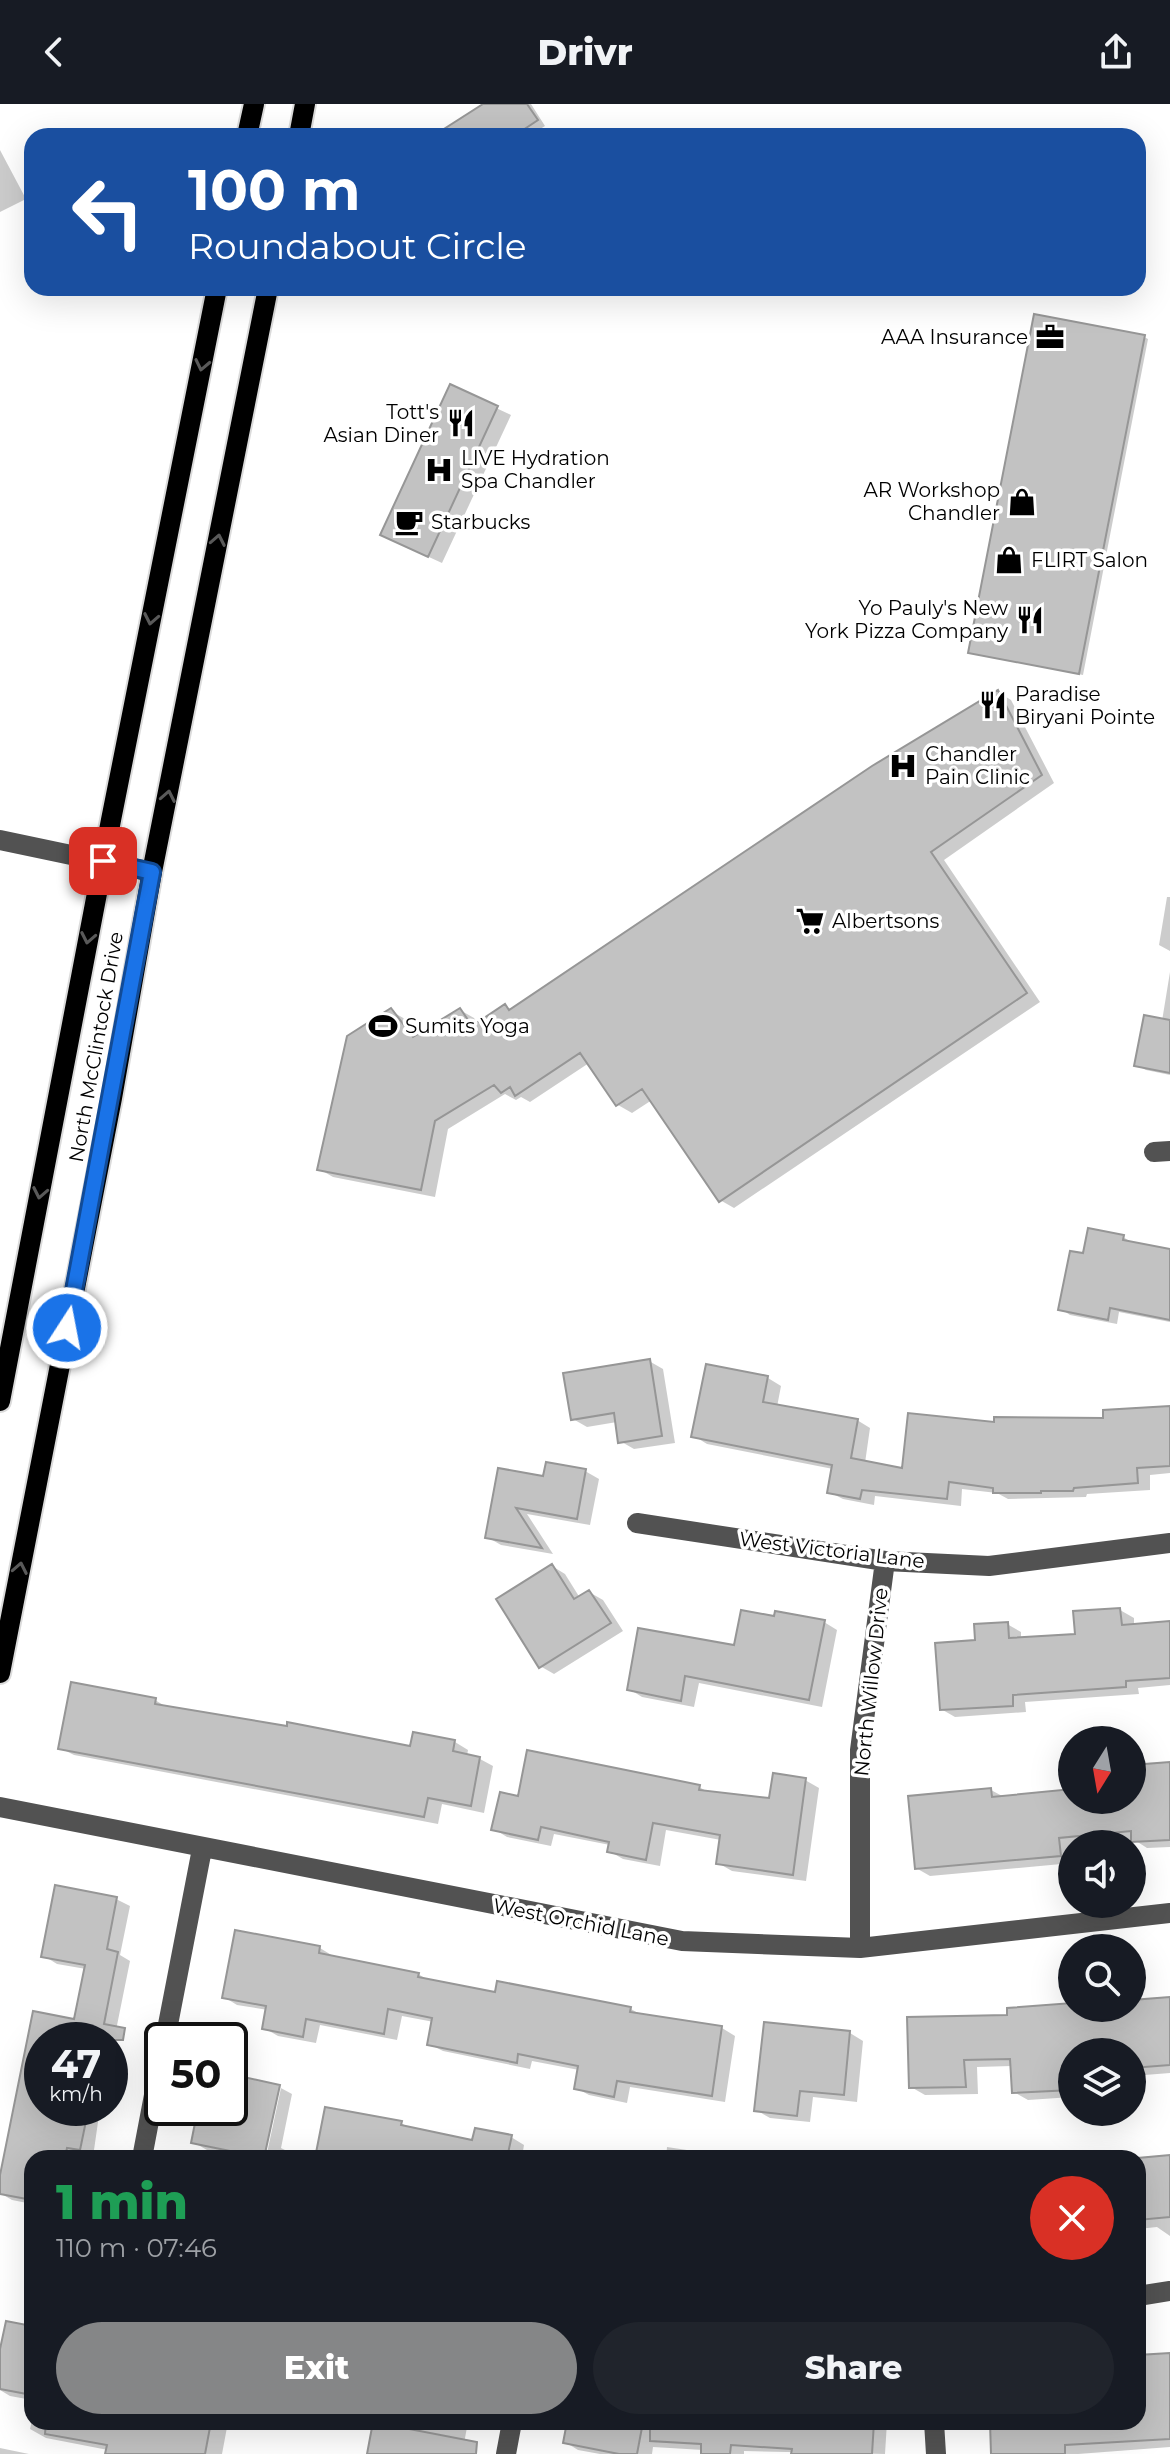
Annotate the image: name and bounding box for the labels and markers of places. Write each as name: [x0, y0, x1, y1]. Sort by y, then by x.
office icon: AAA Insurance: [1035, 322, 1065, 352]
place label: AAA Insurance: [881, 325, 1028, 349]
place label: Tott's Asian Diner: [324, 400, 439, 447]
restaurant icon: Tott's Asian Diner: [446, 408, 476, 438]
place label: LIVE Hydration Spa Chandler: [461, 446, 610, 493]
hospital icon: LIVE Hydration Spa Chandler: [424, 455, 454, 485]
place label: AR Workshop Chandler: [863, 478, 1000, 525]
shop icon: AR Workshop Chandler: [1007, 487, 1037, 517]
cafe icon: Starbucks: [394, 507, 424, 537]
place label: Starbucks: [431, 510, 530, 534]
shop icon: FLIRT Salon: [994, 545, 1024, 575]
place label: FLIRT Salon: [1031, 548, 1148, 572]
place label: Yo Pauly's New York Pizza Company: [805, 596, 1008, 643]
restaurant icon: Yo Pauly's New York Pizza Company: [1015, 605, 1045, 635]
place label: Paradise Biryani Pointe: [1015, 682, 1155, 729]
restaurant icon: Paradise Biryani Pointe: [978, 690, 1008, 720]
place label: Chandler Pain Clinic: [925, 742, 1030, 789]
hospital icon: Chandler Pain Clinic: [888, 751, 918, 781]
pin: [69, 827, 137, 895]
supermarket icon: Albertsons: [795, 906, 825, 936]
place label: Albertsons: [832, 909, 940, 933]
sports icon: Sumits Yoga: [368, 1011, 398, 1041]
place label: Sumits Yoga: [405, 1014, 530, 1038]

